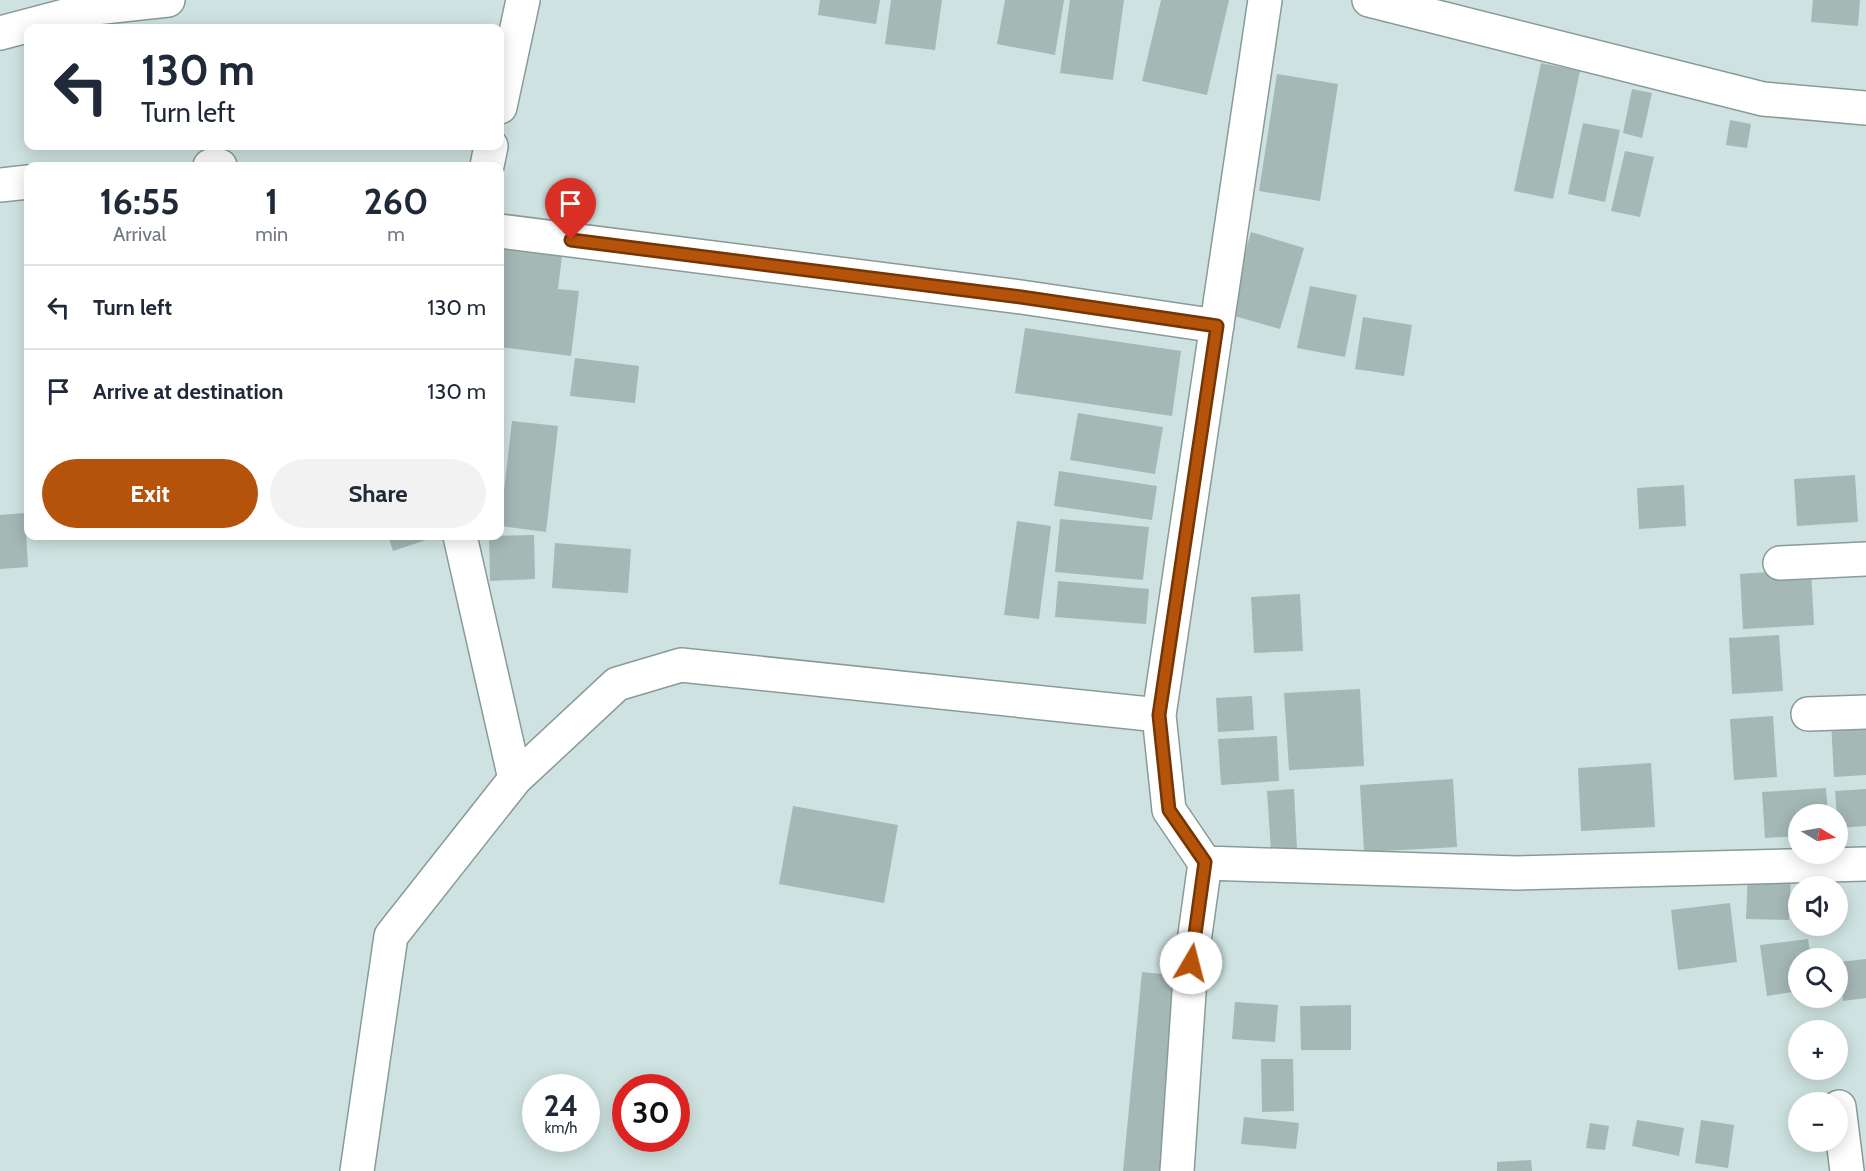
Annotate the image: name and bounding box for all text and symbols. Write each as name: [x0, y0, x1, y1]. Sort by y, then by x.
text: 130 m: [141, 44, 255, 96]
icon: left: [42, 48, 120, 126]
text: Turn left: [141, 96, 235, 129]
pin: [545, 178, 596, 240]
text: 16:55: [100, 179, 180, 223]
text: 1: [265, 179, 278, 223]
text: 260: [364, 179, 428, 223]
icon: arrive: [554, 187, 587, 220]
text: Arrival: [113, 222, 166, 246]
text: min: [255, 222, 288, 246]
text: m: [387, 222, 405, 246]
icon: left: [42, 291, 75, 324]
text: Turn left: [93, 294, 172, 321]
text: 130 m: [427, 294, 486, 321]
icon: arrive: [42, 375, 75, 408]
text: Arrive at destination: [93, 378, 283, 405]
text: 130 m: [427, 378, 486, 405]
button: Exit: [42, 459, 258, 528]
button: Share: [270, 459, 486, 528]
north arrow: [1788, 804, 1848, 864]
map controls: [1788, 804, 1848, 1152]
button: sound: [1788, 876, 1848, 936]
position arrow: [1159, 931, 1223, 995]
button: search: [1788, 948, 1848, 1008]
button: +: [1788, 1020, 1848, 1080]
speed limit sign: 30: [612, 1074, 690, 1152]
text: 24: [544, 1087, 578, 1124]
button: −: [1788, 1092, 1848, 1152]
text: km/h: [545, 1119, 577, 1137]

